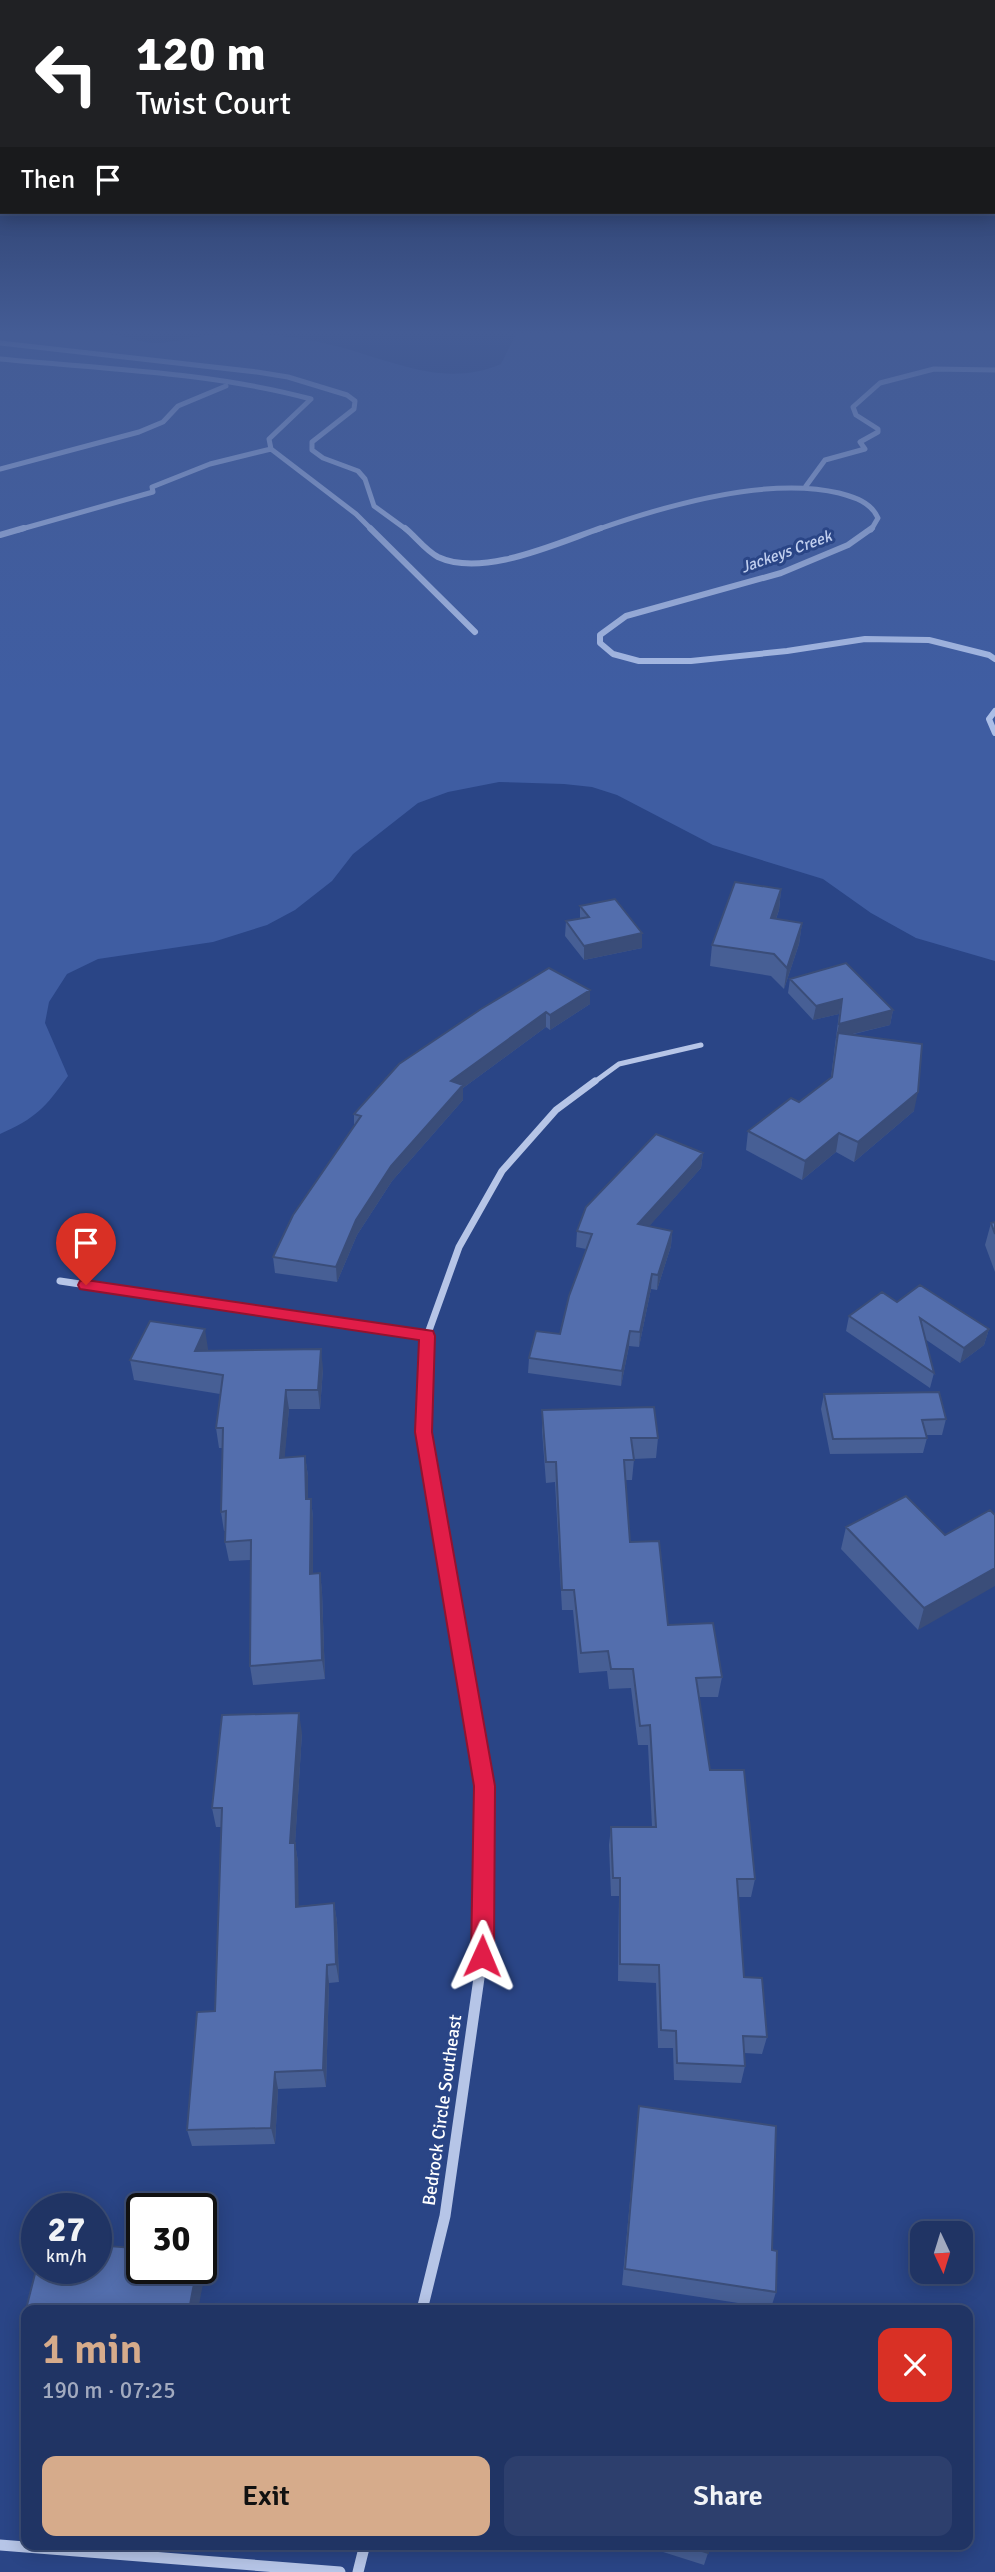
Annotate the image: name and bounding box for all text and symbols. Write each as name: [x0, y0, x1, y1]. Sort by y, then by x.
text: 120 m: [136, 24, 266, 84]
icon: left: [21, 28, 112, 119]
text: Twist Court: [136, 84, 291, 123]
icon: arrive: [89, 161, 127, 199]
text: Then: [21, 164, 75, 196]
water label: Jackeys Creek: [738, 526, 836, 578]
pin: [56, 1213, 116, 1285]
icon: arrive: [67, 1224, 105, 1262]
position arrow: [445, 1919, 519, 1993]
street label: Bedrock Circle Southeast: [418, 2013, 466, 2207]
speed limit sign: 30: [126, 2193, 217, 2284]
text: 27: [48, 2208, 85, 2251]
north arrow: [910, 2221, 973, 2284]
map controls: [910, 2221, 973, 2284]
text: km/h: [46, 2245, 87, 2267]
text: 1 min: [42, 2324, 143, 2375]
button: close: [878, 2328, 952, 2402]
text: 190 m · 07:25: [42, 2376, 176, 2405]
button: Exit: [42, 2456, 490, 2536]
button: Share: [504, 2456, 952, 2536]

